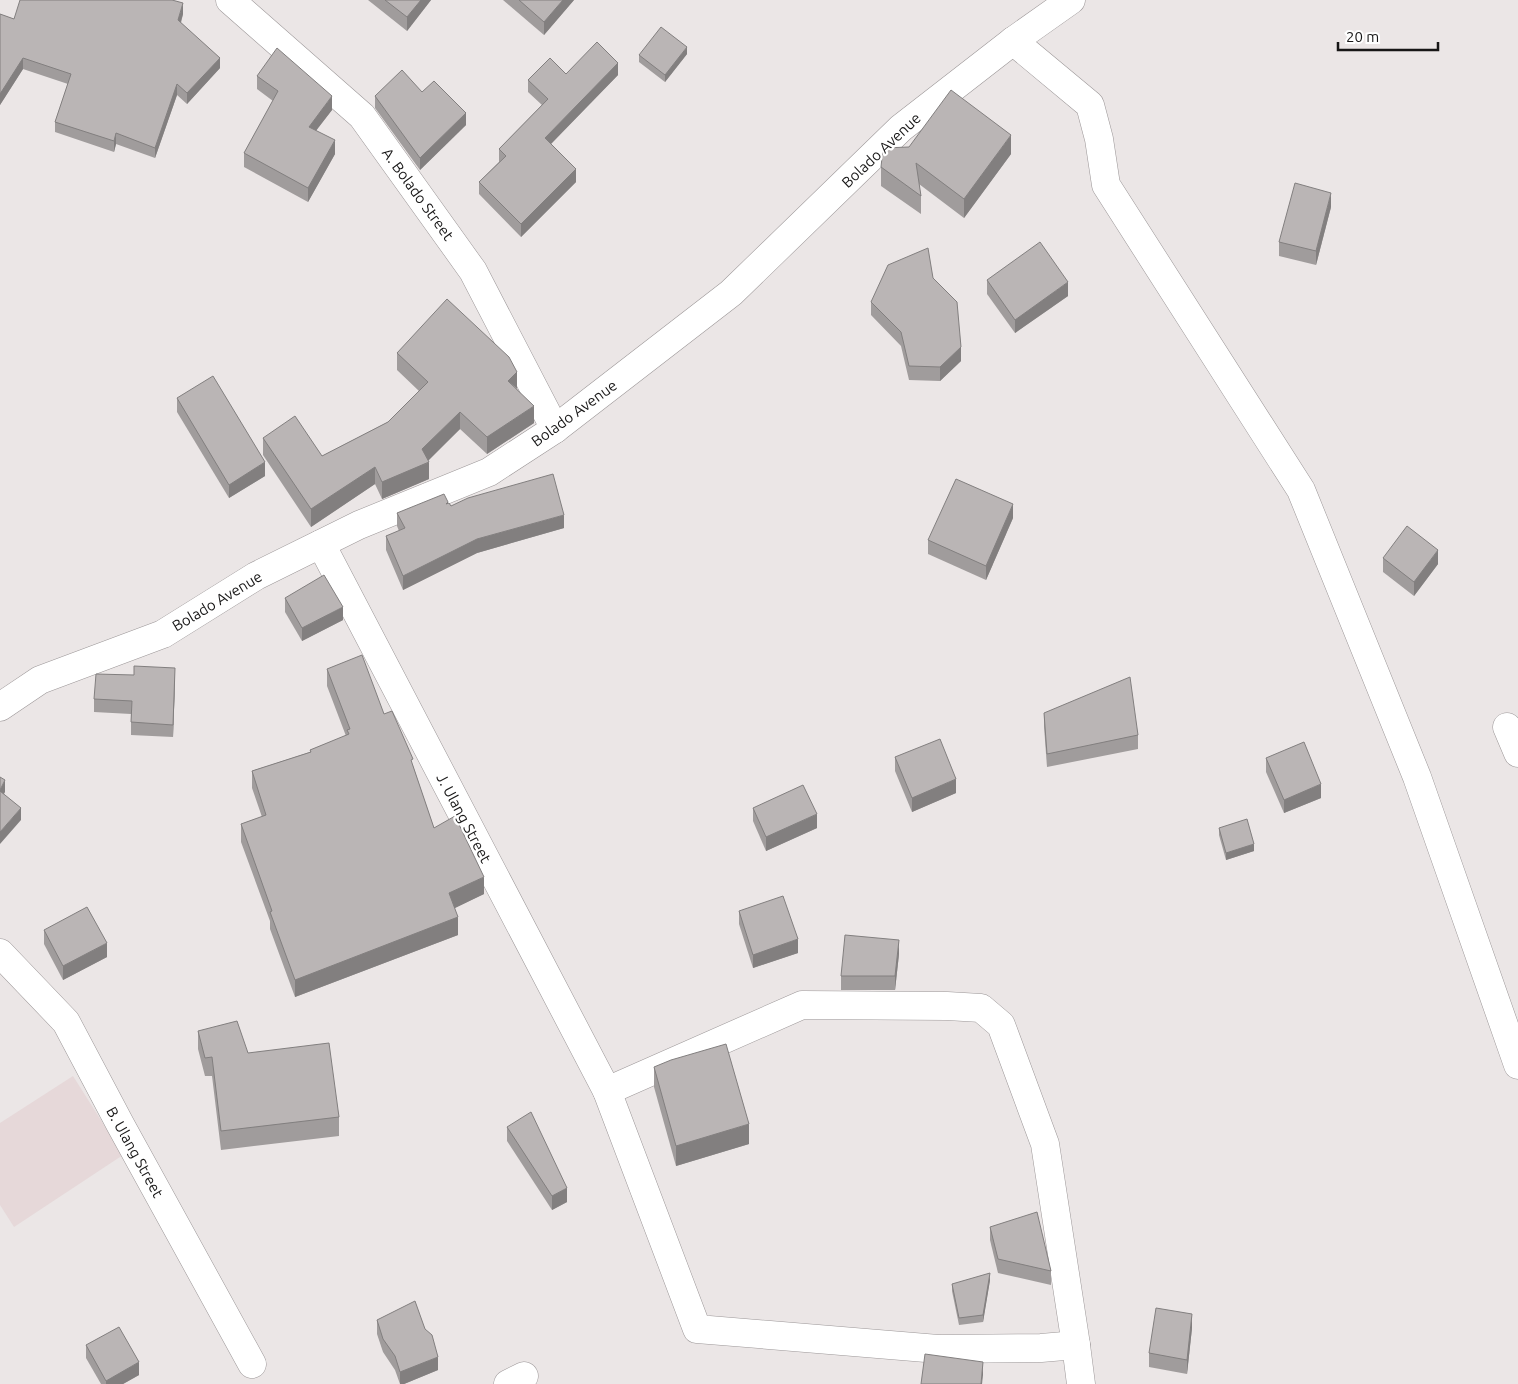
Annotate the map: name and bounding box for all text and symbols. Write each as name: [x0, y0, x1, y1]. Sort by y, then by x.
scale bar: [1338, 20, 1438, 52]
text: 20 m: [1346, 28, 1379, 45]
street label: Bolado Avenue: [838, 109, 924, 191]
street label: A. Bolado Street: [379, 144, 457, 244]
street label: Bolado Avenue: [528, 376, 620, 450]
street label: Bolado Avenue: [169, 568, 265, 634]
street label: J. Ulang Street: [433, 770, 495, 866]
street label: B. Ulang Street: [103, 1104, 167, 1200]

